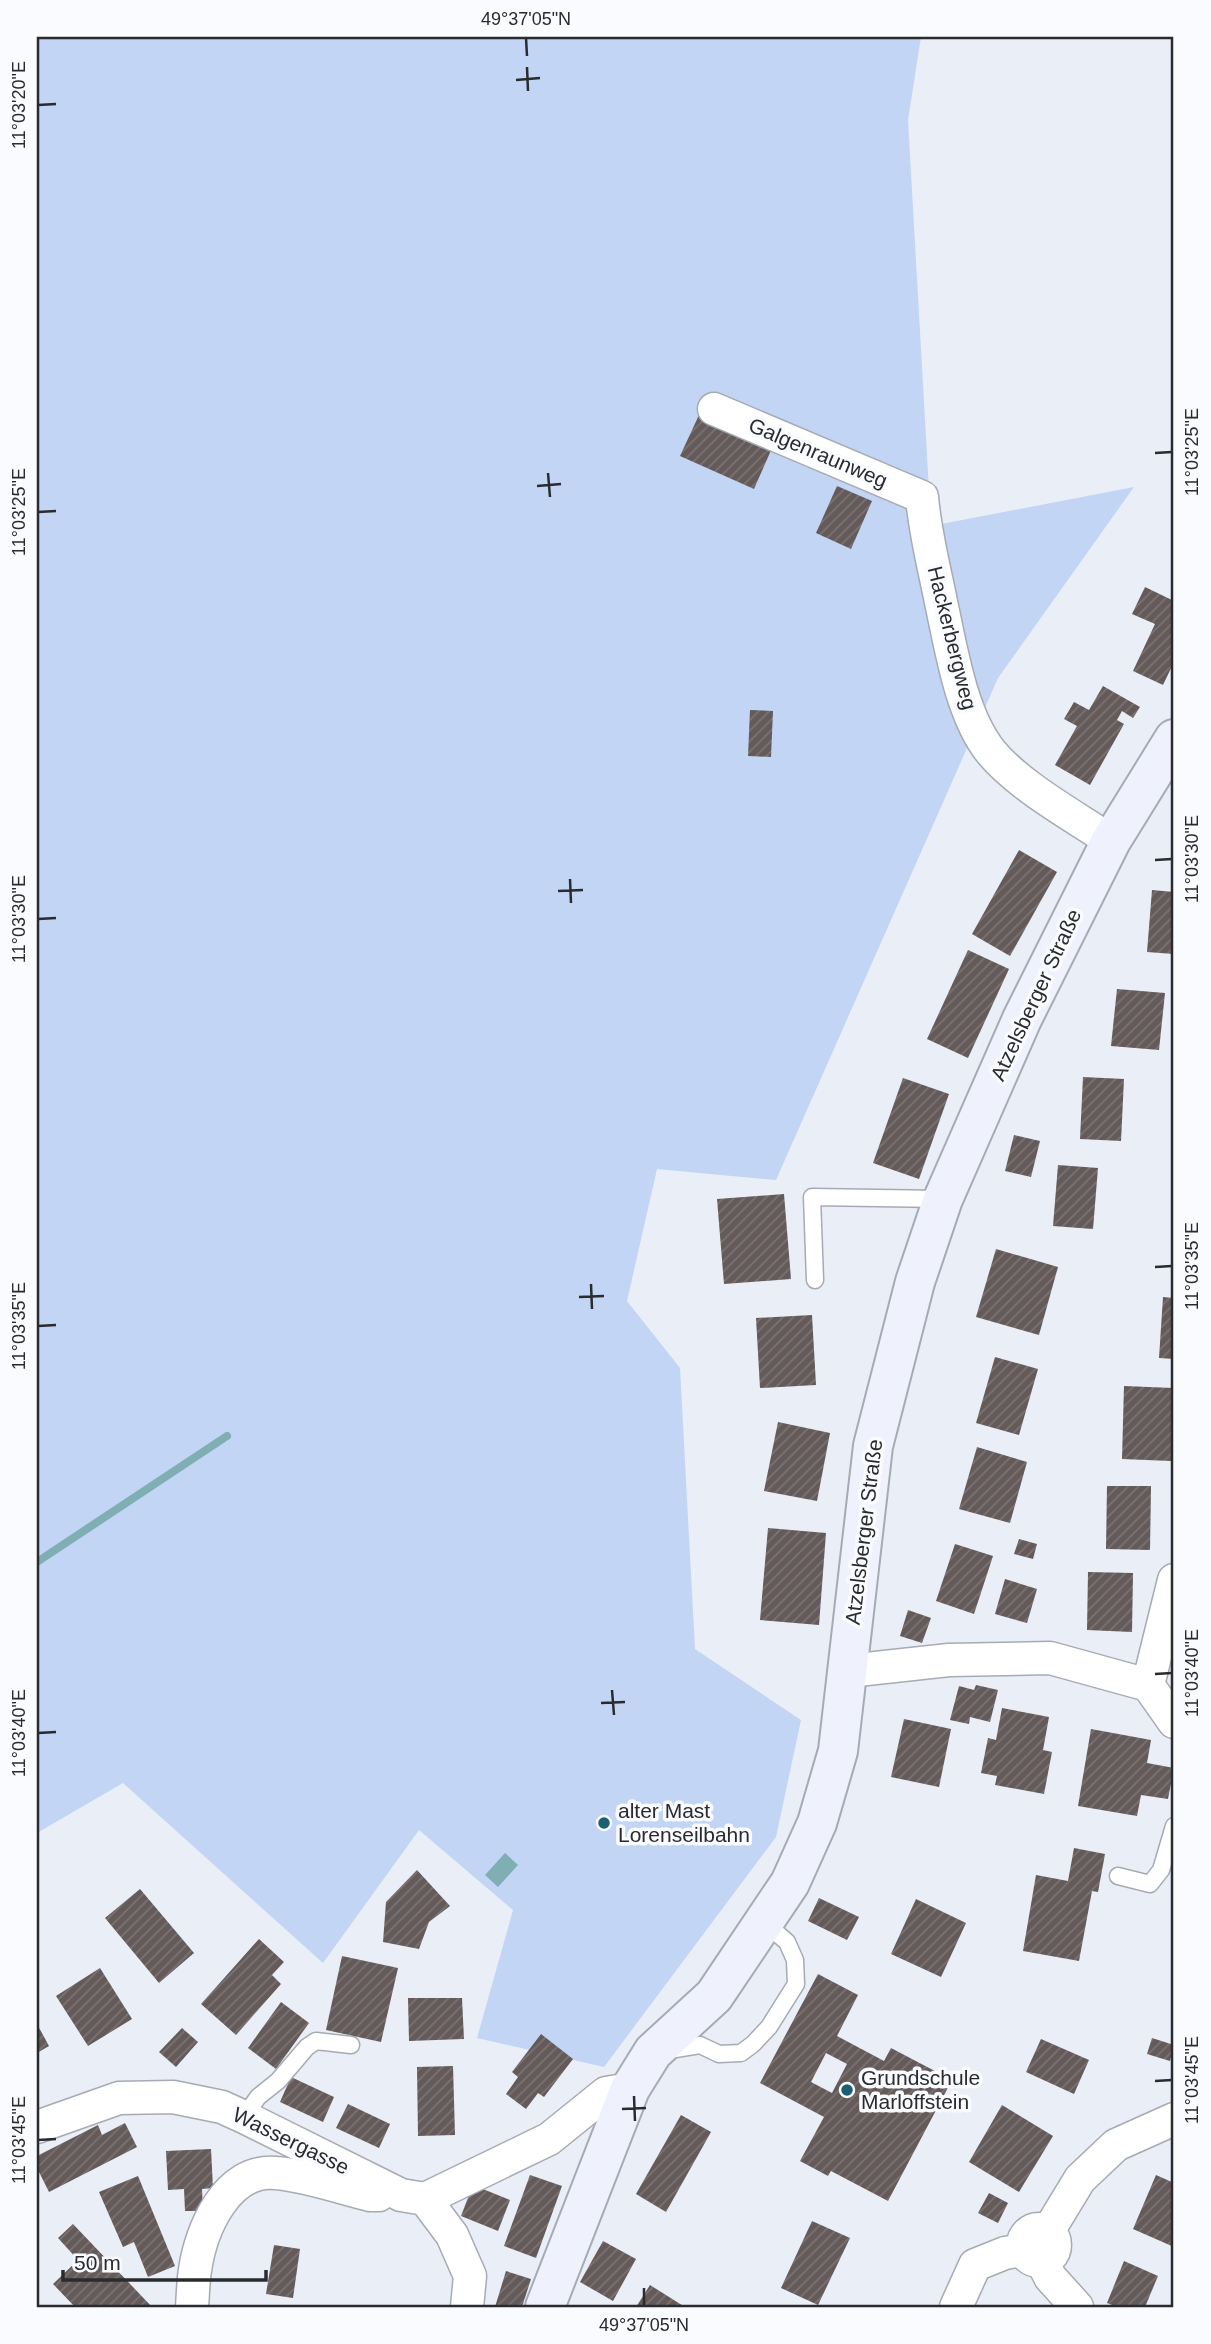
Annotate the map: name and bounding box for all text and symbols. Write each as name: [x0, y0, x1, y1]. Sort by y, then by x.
text: 49°37'05"N: [481, 9, 571, 29]
text: 11°03'20"E: [9, 61, 29, 149]
text: 11°03'25"E: [1182, 408, 1202, 496]
street label: Galgenraunweg: [745, 413, 891, 492]
text: 11°03'25"E: [9, 468, 29, 556]
street label: Hackerbergweg: [924, 564, 981, 712]
text: 11°03'30"E: [1182, 815, 1202, 903]
text: 11°03'30"E: [9, 875, 29, 963]
street label: Atzelsberger Straße: [986, 905, 1085, 1084]
text: 11°03'35"E: [1182, 1222, 1202, 1310]
text: 11°03'35"E: [9, 1282, 29, 1370]
street label: Atzelsberger Straße: [841, 1438, 886, 1626]
text: 11°03'40"E: [1182, 1629, 1202, 1717]
text: 11°03'40"E: [9, 1689, 29, 1777]
place label: alter Mast Lorenseilbahn: [618, 1799, 750, 1846]
marker: alter Mast Lorenseilbahn: [596, 1815, 612, 1831]
text: 11°03'45"E: [1182, 2036, 1202, 2124]
place label: Grundschule Marloffstein: [861, 2066, 980, 2113]
marker: Grundschule Marloffstein: [839, 2082, 855, 2098]
text: 11°03'45"E: [9, 2096, 29, 2184]
street label: Wassergasse: [229, 2103, 353, 2179]
scale bar: [63, 2239, 266, 2283]
text: 50 m: [74, 2251, 121, 2274]
text: 49°37'05"N: [599, 2315, 689, 2335]

